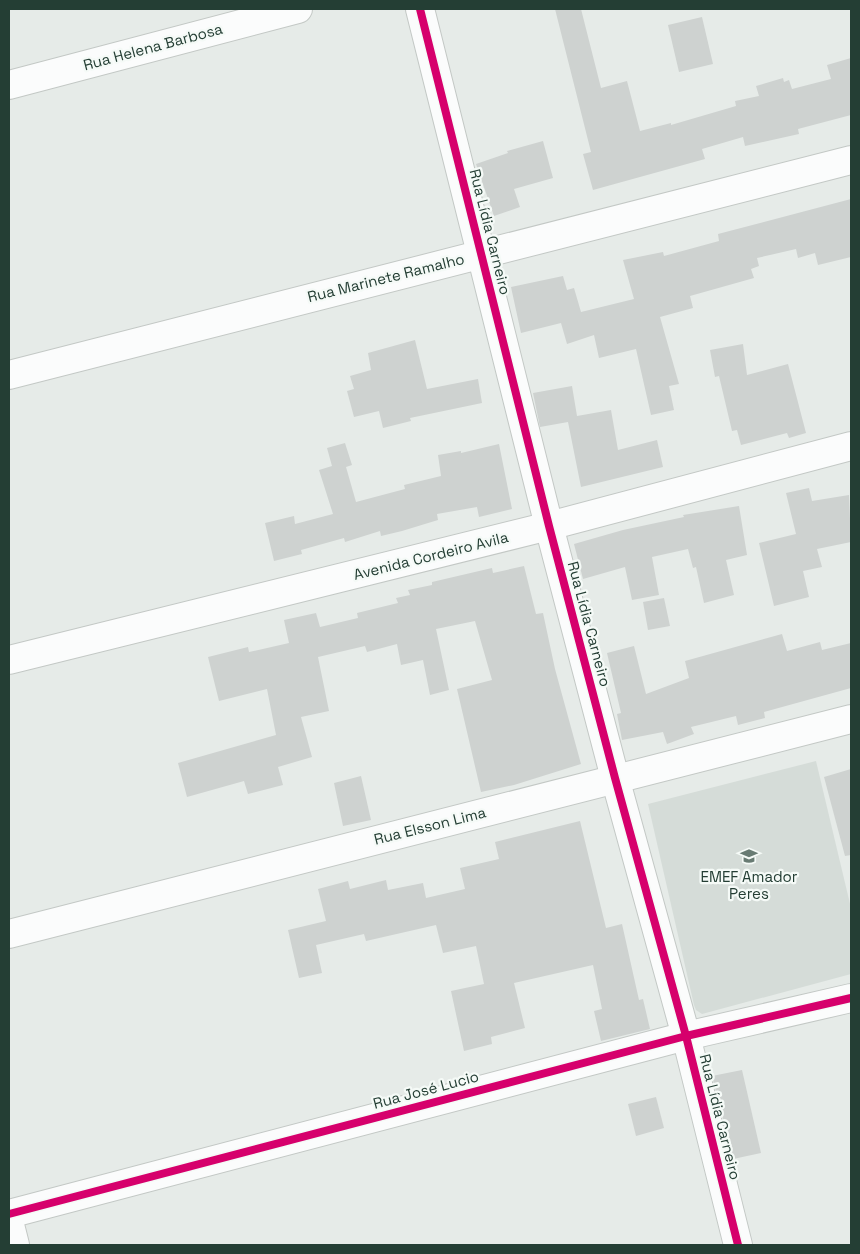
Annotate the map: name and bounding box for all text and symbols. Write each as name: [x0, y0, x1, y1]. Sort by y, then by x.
street label: Rua Helena Barbosa: [81, 19, 225, 74]
street label: Rua Lídia Carneiro: [466, 167, 515, 297]
street label: Rua Marinete Ramalho: [305, 249, 466, 306]
street label: Avenida Cordeiro Avila: [351, 527, 511, 584]
street label: Rua Lídia Carneiro: [564, 559, 615, 689]
street label: Rua Elsson Lima: [372, 802, 488, 849]
school or university icon: EMEF Amador Peres: [739, 846, 759, 866]
place label: EMEF Amador Peres: [701, 867, 798, 903]
street label: Rua Lídia Carneiro: [696, 1052, 745, 1182]
street label: Rua José Lucio: [371, 1066, 481, 1113]

